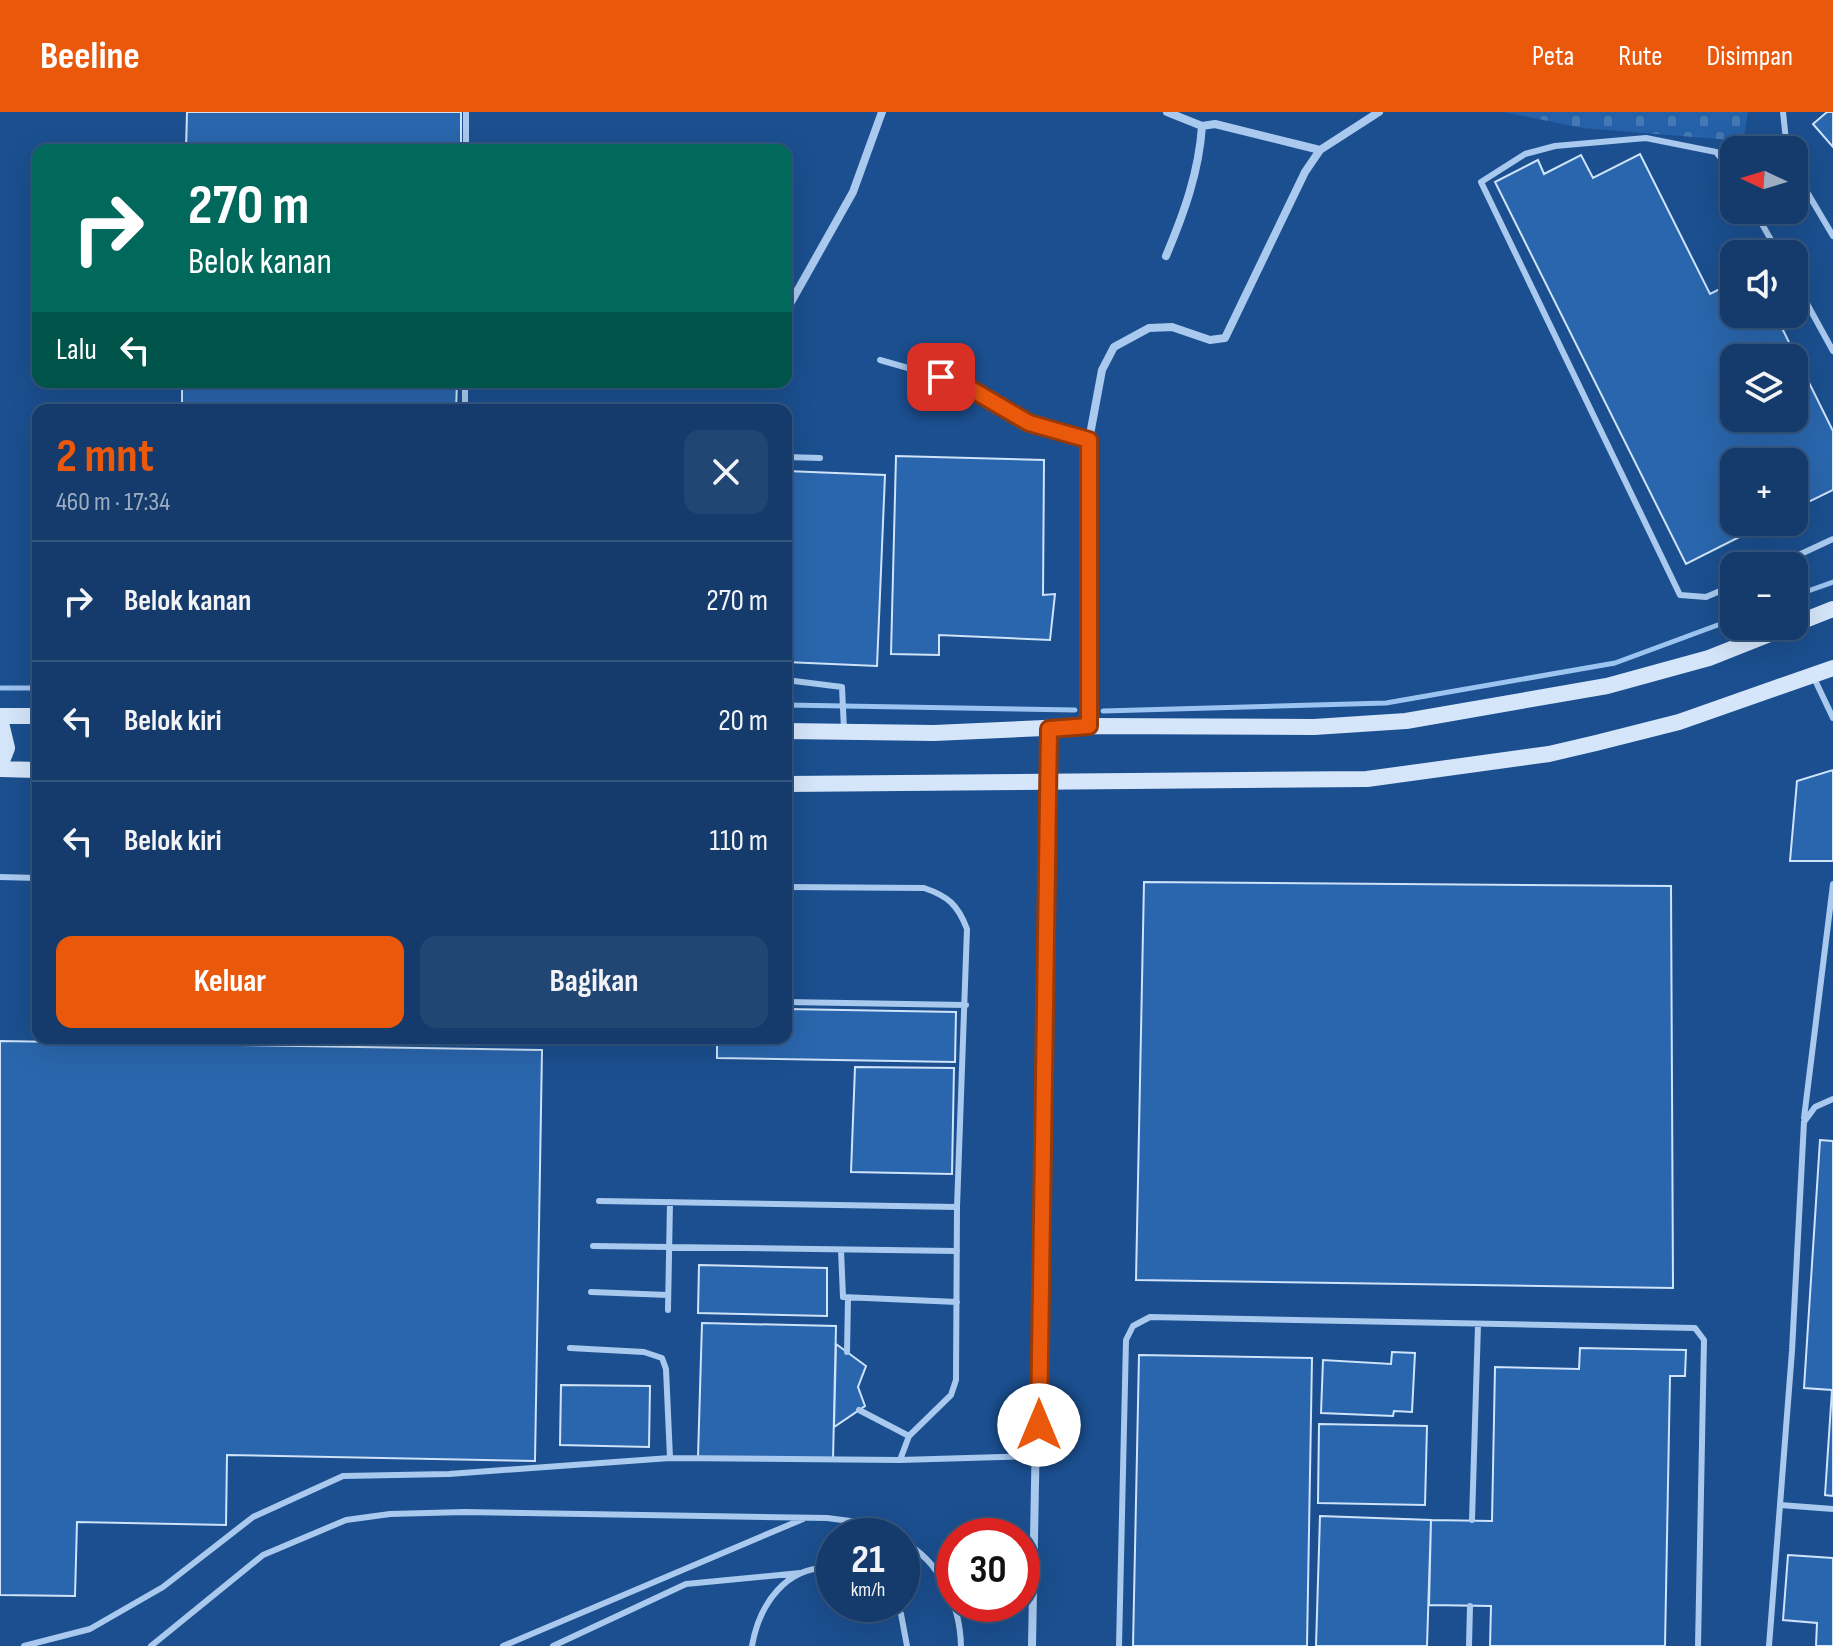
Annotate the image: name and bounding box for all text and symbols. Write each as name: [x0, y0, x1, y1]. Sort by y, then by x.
text: Beeline: [40, 34, 140, 79]
text: Peta: [1532, 40, 1574, 73]
text: Rute: [1618, 40, 1662, 73]
text: Disimpan: [1706, 40, 1793, 73]
north arrow: [1720, 136, 1808, 224]
map controls: [1720, 136, 1808, 640]
text: 270 m: [188, 173, 309, 240]
icon: right: [56, 176, 160, 280]
button: sound: [1720, 240, 1808, 328]
text: Belok kanan: [188, 241, 332, 284]
icon: left: [113, 328, 157, 372]
text: Lalu: [56, 332, 97, 368]
pin: [907, 343, 975, 411]
button: layers: [1720, 344, 1808, 432]
icon: arrive: [919, 355, 963, 399]
text: 2 mnt: [56, 428, 154, 485]
button: close: [684, 430, 768, 514]
button: +: [1720, 448, 1808, 536]
text: 460 m · 17:34: [56, 487, 170, 518]
button: −: [1720, 552, 1808, 640]
icon: right: [56, 579, 100, 623]
text: Belok kanan: [124, 583, 251, 619]
text: 270 m: [706, 583, 768, 619]
icon: left: [56, 699, 100, 743]
text: Belok kiri: [124, 703, 222, 739]
text: 20 m: [718, 703, 768, 739]
icon: left: [56, 819, 100, 863]
text: Belok kiri: [124, 823, 222, 859]
text: 110 m: [710, 823, 768, 859]
button: Keluar: [56, 936, 404, 1028]
button: Bagikan: [420, 936, 768, 1028]
position arrow: [997, 1383, 1081, 1467]
speed limit sign: 30: [936, 1518, 1040, 1622]
text: 21: [851, 1536, 885, 1584]
text: km/h: [851, 1578, 885, 1602]

